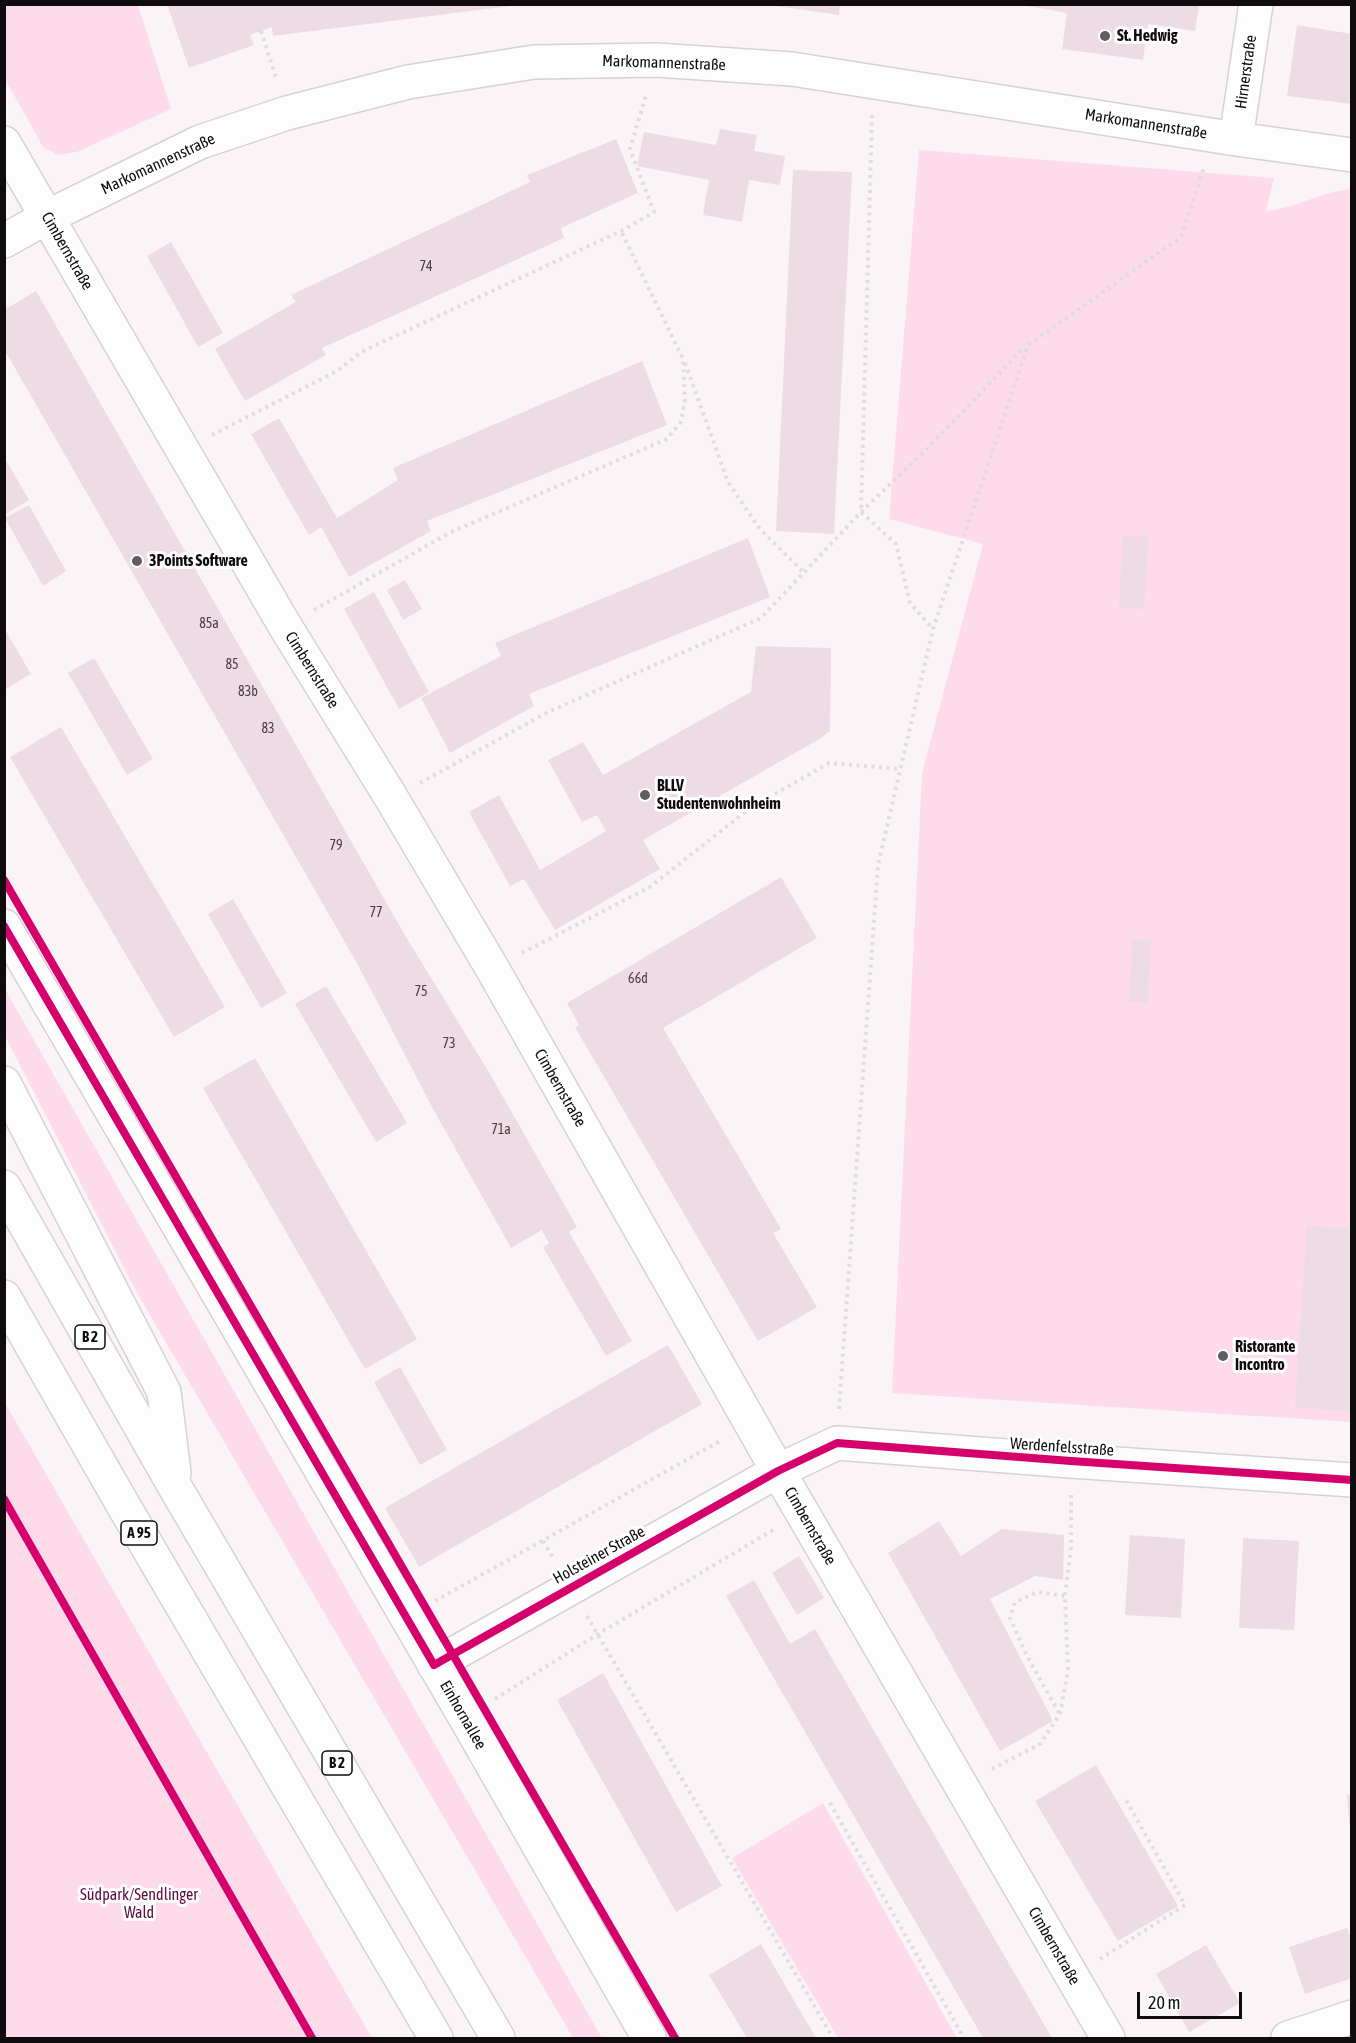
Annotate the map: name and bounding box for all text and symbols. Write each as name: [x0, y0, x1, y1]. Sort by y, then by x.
place label: St. Hedwig: [1117, 26, 1178, 46]
marker: St. Hedwig: [1098, 29, 1112, 43]
street label: Hirnerstraße: [1231, 34, 1261, 110]
street label: Markomannenstraße: [602, 51, 726, 75]
street label: Markomannenstraße: [1084, 105, 1208, 143]
street label: Markomannenstraße: [98, 129, 218, 199]
street label: Cimbernstraße: [37, 209, 97, 293]
house number: 74: [419, 259, 433, 275]
place label: 3Points Software: [149, 551, 248, 571]
marker: 3Points Software: [130, 554, 144, 568]
house number: 85a: [199, 616, 219, 632]
street label: Cimbernstraße: [281, 628, 343, 712]
house number: 85: [225, 657, 239, 673]
house number: 83b: [238, 684, 258, 700]
house number: 83: [261, 721, 275, 737]
place label: BLLV Studentenwohnheim: [657, 776, 781, 814]
marker: BLLV Studentenwohnheim: [638, 788, 652, 802]
house number: 79: [329, 838, 343, 854]
house number: 77: [369, 905, 383, 921]
house number: 66d: [628, 971, 648, 987]
house number: 75: [414, 984, 428, 1000]
house number: 73: [442, 1036, 456, 1052]
street label: Cimbernstraße: [530, 1046, 590, 1130]
house number: 71a: [491, 1122, 511, 1138]
road number: B 2: [75, 1325, 105, 1349]
place label: Ristorante Incontro: [1235, 1337, 1296, 1375]
marker: Ristorante Incontro: [1216, 1349, 1230, 1363]
street label: Werdenfelsstraße: [1009, 1434, 1115, 1460]
street label: Cimbernstraße: [780, 1484, 840, 1568]
road number: A 95: [121, 1521, 157, 1545]
street label: Holsteiner Straße: [550, 1522, 648, 1588]
street label: Einhornallee: [436, 1677, 490, 1753]
road number: B 2: [322, 1751, 352, 1775]
park label: Südpark/Sendlinger Wald: [80, 1885, 198, 1923]
street label: Cimbernstraße: [1024, 1904, 1084, 1988]
scale bar: [1140, 1980, 1245, 2018]
text: 20 m: [1148, 1992, 1180, 2013]

